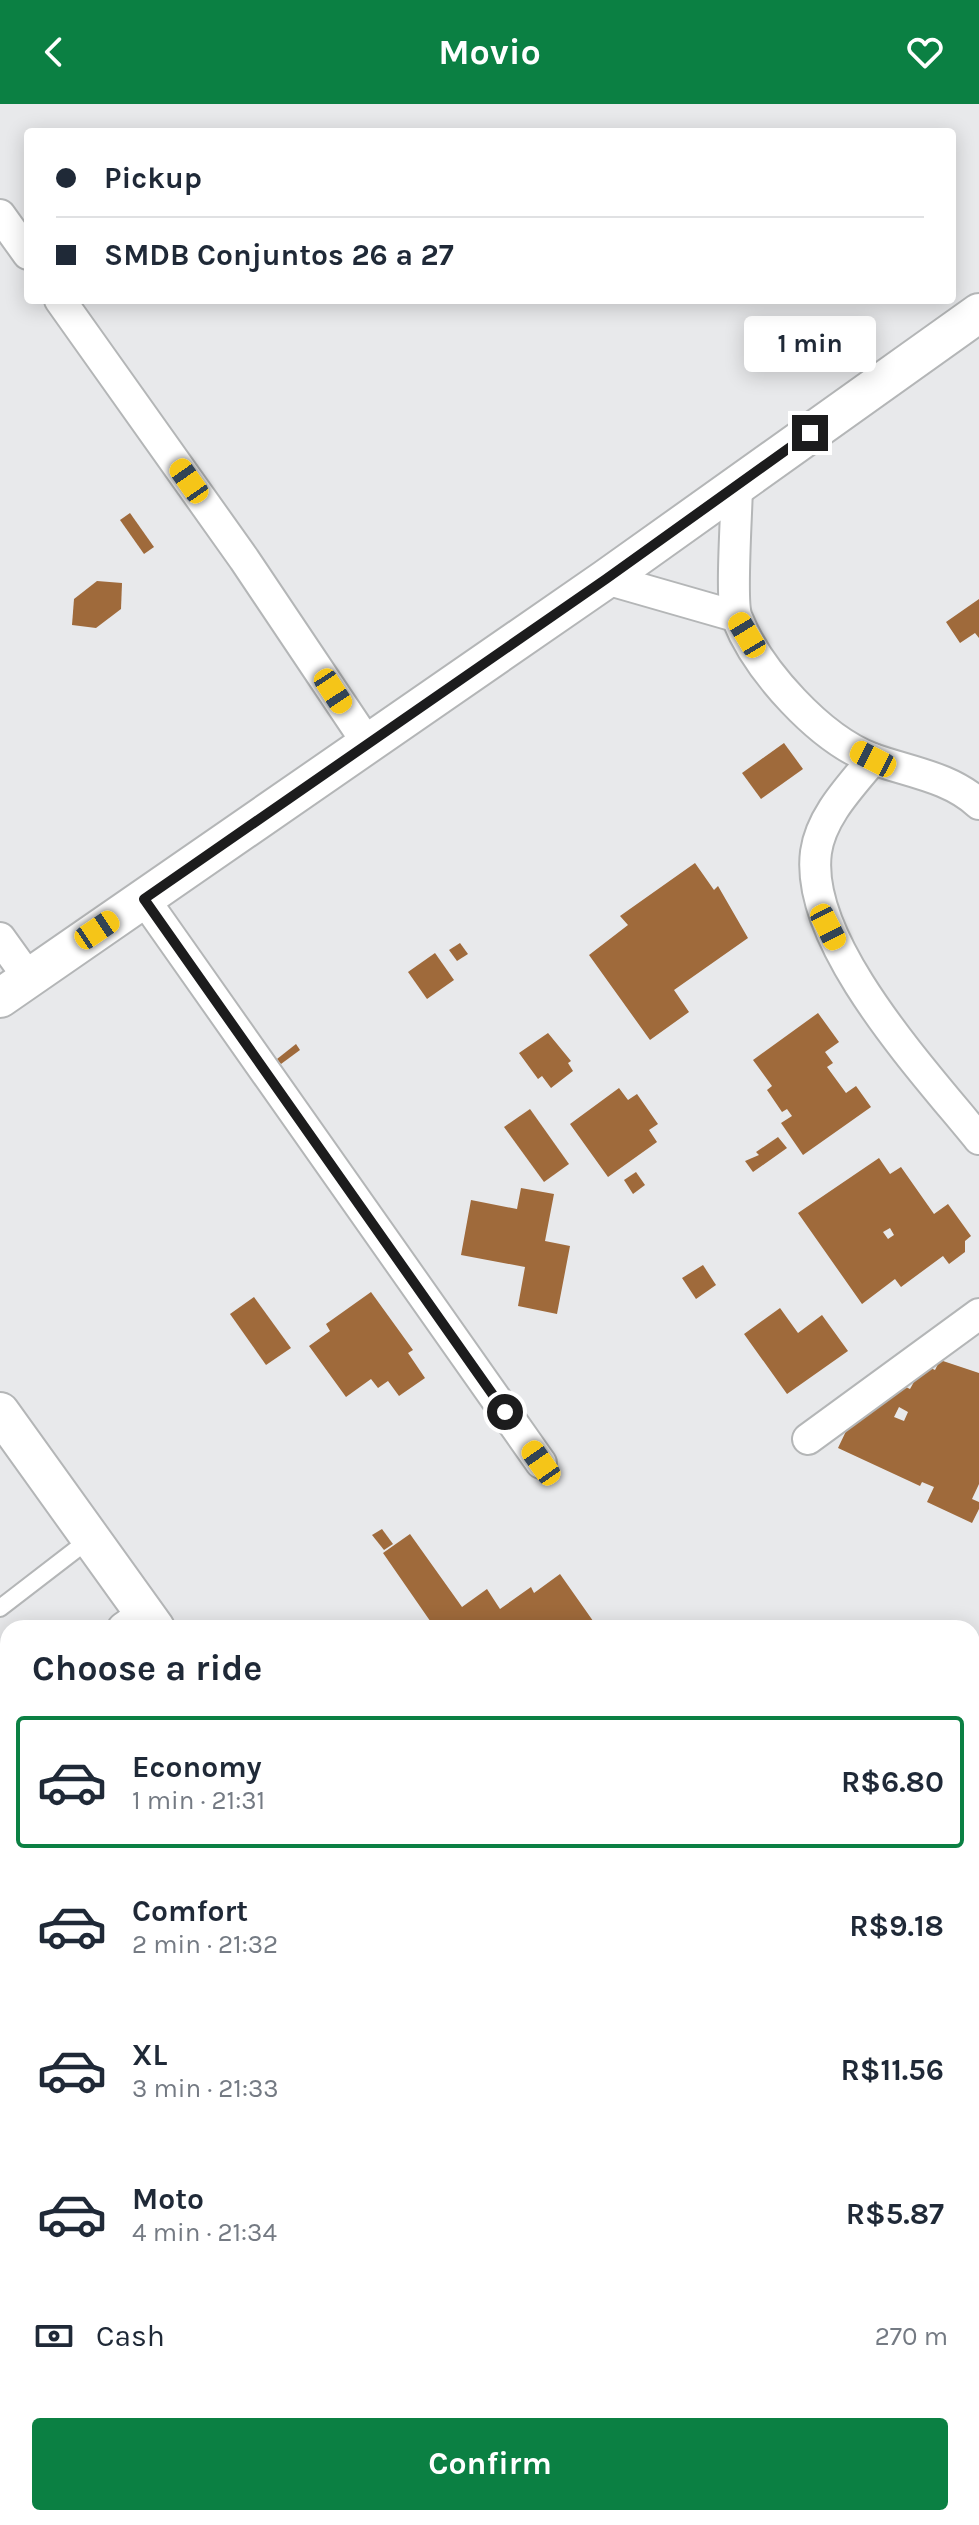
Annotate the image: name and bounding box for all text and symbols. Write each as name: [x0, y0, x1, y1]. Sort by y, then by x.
icon: back: [32, 30, 76, 74]
icon: heart: [903, 30, 947, 74]
text: Movio: [438, 31, 541, 73]
text: Pickup: [104, 160, 202, 196]
text: SMDB Conjuntos 26 a 27: [104, 237, 454, 273]
callout: 1 min: [744, 317, 876, 373]
text: 1 min: [777, 328, 843, 359]
route end: [792, 415, 828, 451]
car: [165, 454, 213, 508]
car: [724, 608, 770, 662]
car: [310, 664, 356, 718]
car: [846, 737, 900, 781]
car: [806, 900, 850, 954]
car: [70, 907, 124, 953]
route start: [487, 1394, 523, 1430]
car: [517, 1436, 565, 1490]
text: Choose a ride: [32, 1647, 262, 1689]
icon: car: [36, 1746, 108, 1818]
text: Economy: [132, 1749, 262, 1785]
text: R$6.80: [841, 1764, 944, 1800]
text: 1 min · 21:31: [132, 1785, 265, 1816]
icon: car: [36, 1890, 108, 1962]
text: Comfort: [132, 1893, 248, 1929]
text: R$9.18: [849, 1908, 944, 1944]
text: 2 min · 21:32: [132, 1929, 278, 1960]
icon: car: [36, 2034, 108, 2106]
text: XL: [132, 2037, 167, 2073]
text: R$11.56: [841, 2052, 944, 2088]
text: 3 min · 21:33: [132, 2073, 279, 2104]
icon: car: [36, 2178, 108, 2250]
text: Moto: [132, 2181, 204, 2217]
text: R$5.87: [846, 2196, 944, 2232]
text: 4 min · 21:34: [132, 2217, 277, 2248]
icon: cash: [32, 2314, 76, 2358]
text: Cash: [96, 2318, 165, 2354]
text: 270 m: [875, 2321, 948, 2352]
button: Confirm: [32, 2418, 948, 2510]

